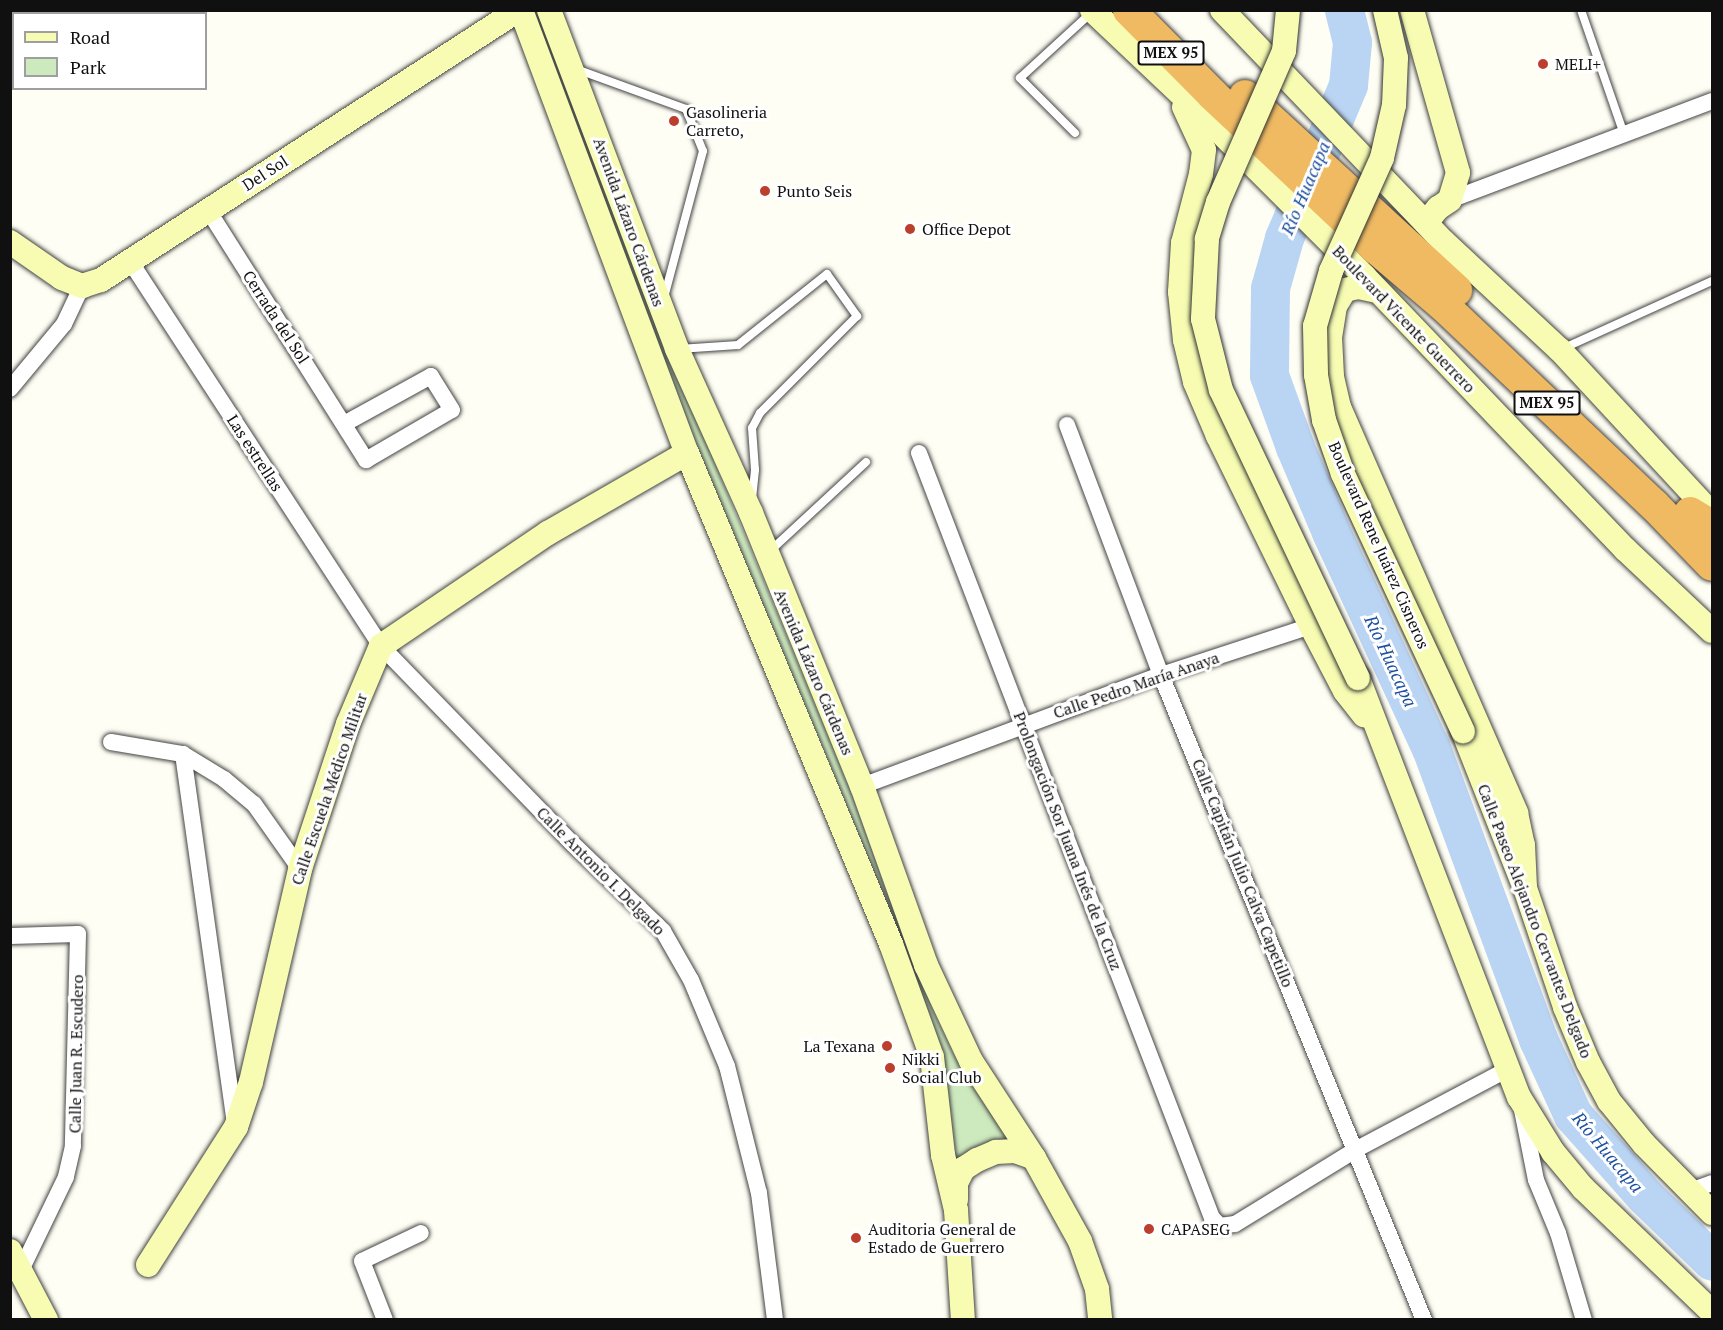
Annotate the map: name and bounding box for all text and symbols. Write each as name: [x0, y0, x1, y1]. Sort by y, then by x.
legend: [12, 12, 207, 90]
text: Road: [70, 25, 110, 49]
road number: MEX 95: [1136, 41, 1206, 65]
place label: MELI+: [1555, 54, 1601, 74]
text: Park: [70, 55, 106, 79]
marker: MELI+: [1536, 57, 1550, 71]
place label: Gasolineria Carreto,: [686, 102, 767, 140]
marker: Gasolineria Carreto,: [667, 114, 681, 128]
street label: Avenida Lázaro Cárdenas: [589, 135, 669, 309]
water label: Río Huacapa: [1276, 138, 1334, 238]
street label: Del Sol: [239, 151, 291, 195]
place label: Punto Seis: [777, 181, 852, 201]
marker: Punto Seis: [758, 184, 772, 198]
place label: Office Depot: [922, 219, 1011, 239]
marker: Office Depot: [903, 222, 917, 236]
street label: Boulevard Vicente Guerrero: [1329, 241, 1479, 397]
street label: Cerrada del Sol: [239, 267, 313, 367]
road number: MEX 95: [1512, 391, 1582, 415]
street label: Las estrellas: [223, 411, 287, 495]
street label: Boulevard Rene Juárez Cisneros: [1324, 438, 1434, 652]
street label: Avenida Lázaro Cárdenas: [770, 586, 858, 758]
water label: Río Huacapa: [1360, 612, 1422, 710]
street label: Calle Pedro María Anaya: [1050, 648, 1222, 722]
street label: Calle Escuela Médico Militar: [287, 691, 371, 887]
street label: Prolongación Sor Juana Inés de la Cruz: [1010, 709, 1126, 973]
street label: Calle Capitán Julio Calva Capetillo: [1188, 756, 1298, 990]
street label: Calle Paseo Alejandro Cervantes Delgado: [1474, 781, 1596, 1061]
street label: Calle Antonio I. Delgado: [532, 802, 670, 940]
street label: Calle Juan R. Escudero: [65, 974, 87, 1134]
place label: La Texana: [804, 1036, 875, 1056]
marker: La Texana: [880, 1039, 894, 1053]
place label: Nikki Social Club: [902, 1049, 982, 1087]
marker: Nikki Social Club: [883, 1061, 897, 1075]
water label: Río Huacapa: [1568, 1107, 1648, 1197]
place label: Auditoria General de Estado de Guerrero: [868, 1219, 1016, 1257]
place label: CAPASEG: [1161, 1219, 1230, 1239]
marker: CAPASEG: [1142, 1222, 1156, 1236]
marker: Auditoria General de Estado de Guerrero: [849, 1231, 863, 1245]

